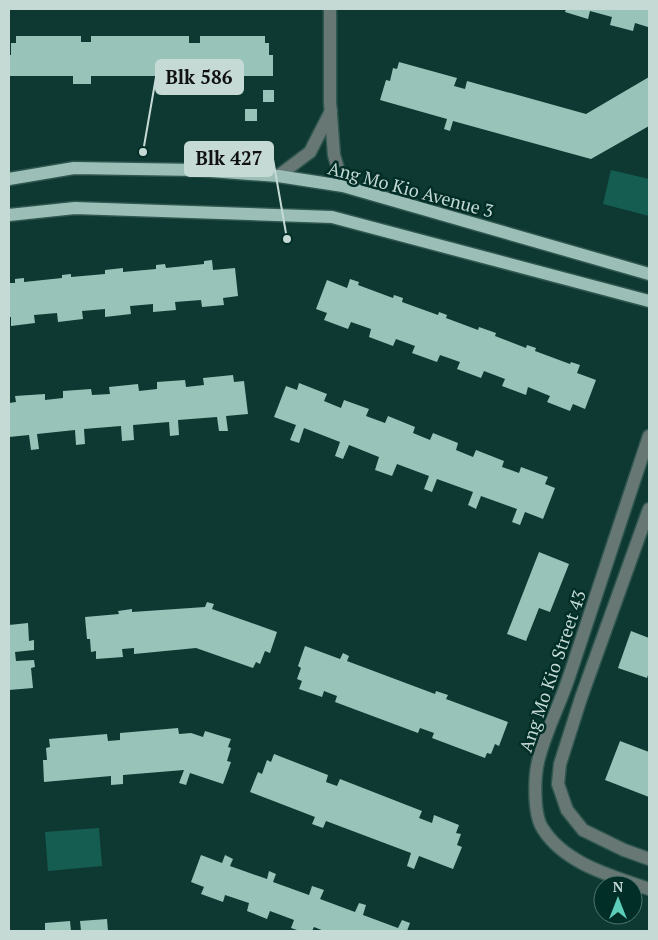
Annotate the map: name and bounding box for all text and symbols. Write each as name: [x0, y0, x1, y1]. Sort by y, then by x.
callout: Blk 586: [156, 60, 243, 94]
text: Blk 586: [165, 64, 233, 89]
callout: Blk 427: [185, 142, 273, 176]
text: Blk 427: [195, 145, 263, 170]
street label: Ang Mo Kio Avenue 3: [325, 155, 497, 223]
street label: Ang Mo Kio Street 43: [513, 587, 591, 755]
north arrow: [593, 875, 643, 925]
text: N: [613, 877, 624, 896]

